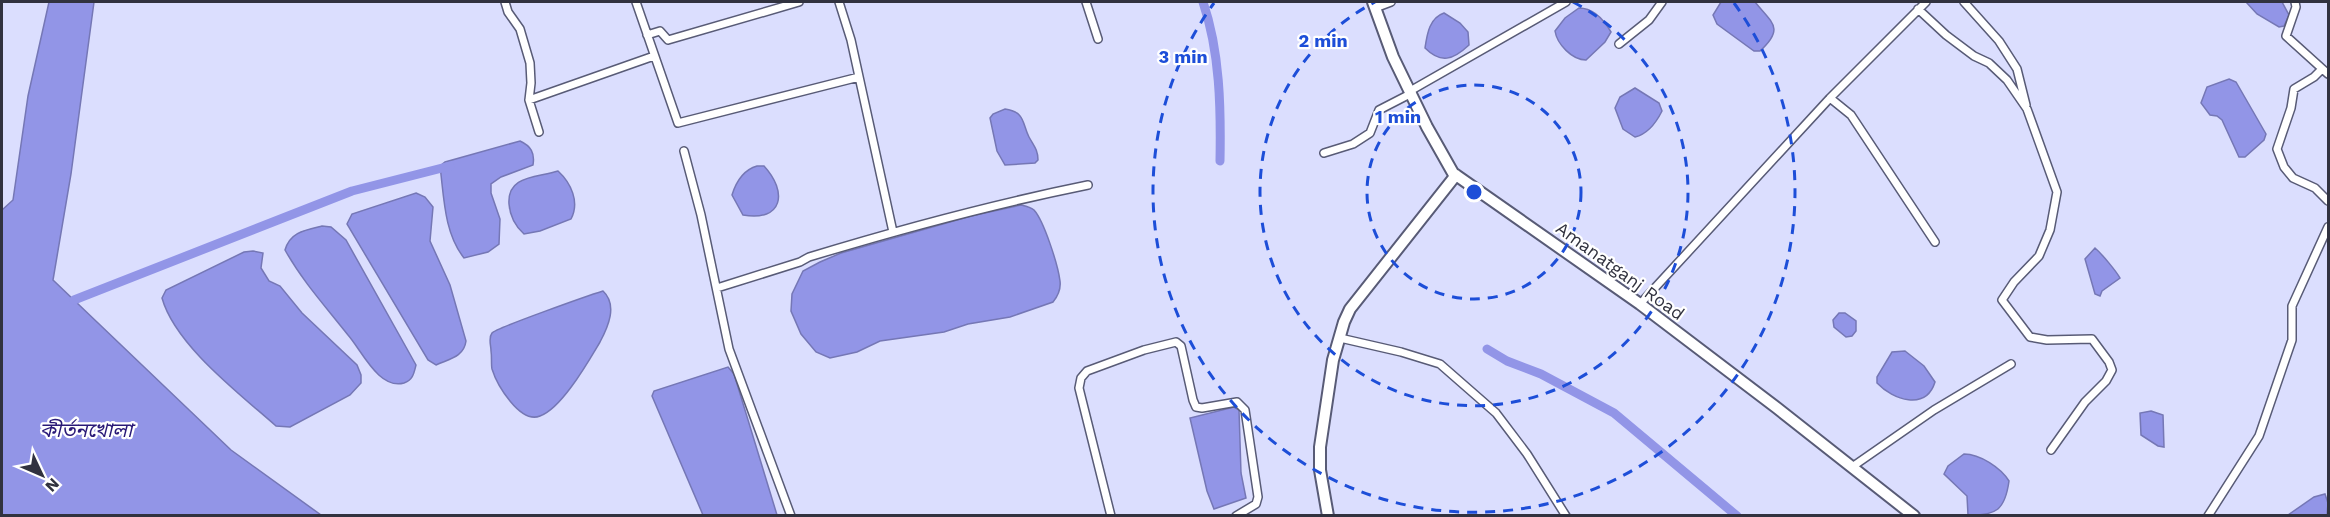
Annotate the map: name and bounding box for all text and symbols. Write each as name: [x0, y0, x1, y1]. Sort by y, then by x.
text: 2 min: [1298, 30, 1348, 51]
text: 3 min: [1158, 46, 1208, 67]
text: 1 min: [1375, 106, 1421, 127]
centre of rings: [1464, 182, 1484, 202]
street label: Amanatganj Road: [1552, 217, 1689, 324]
water label: কীর্তনখোলা: [40, 418, 136, 442]
north arrow: [12, 445, 72, 505]
text: N: [41, 474, 63, 496]

